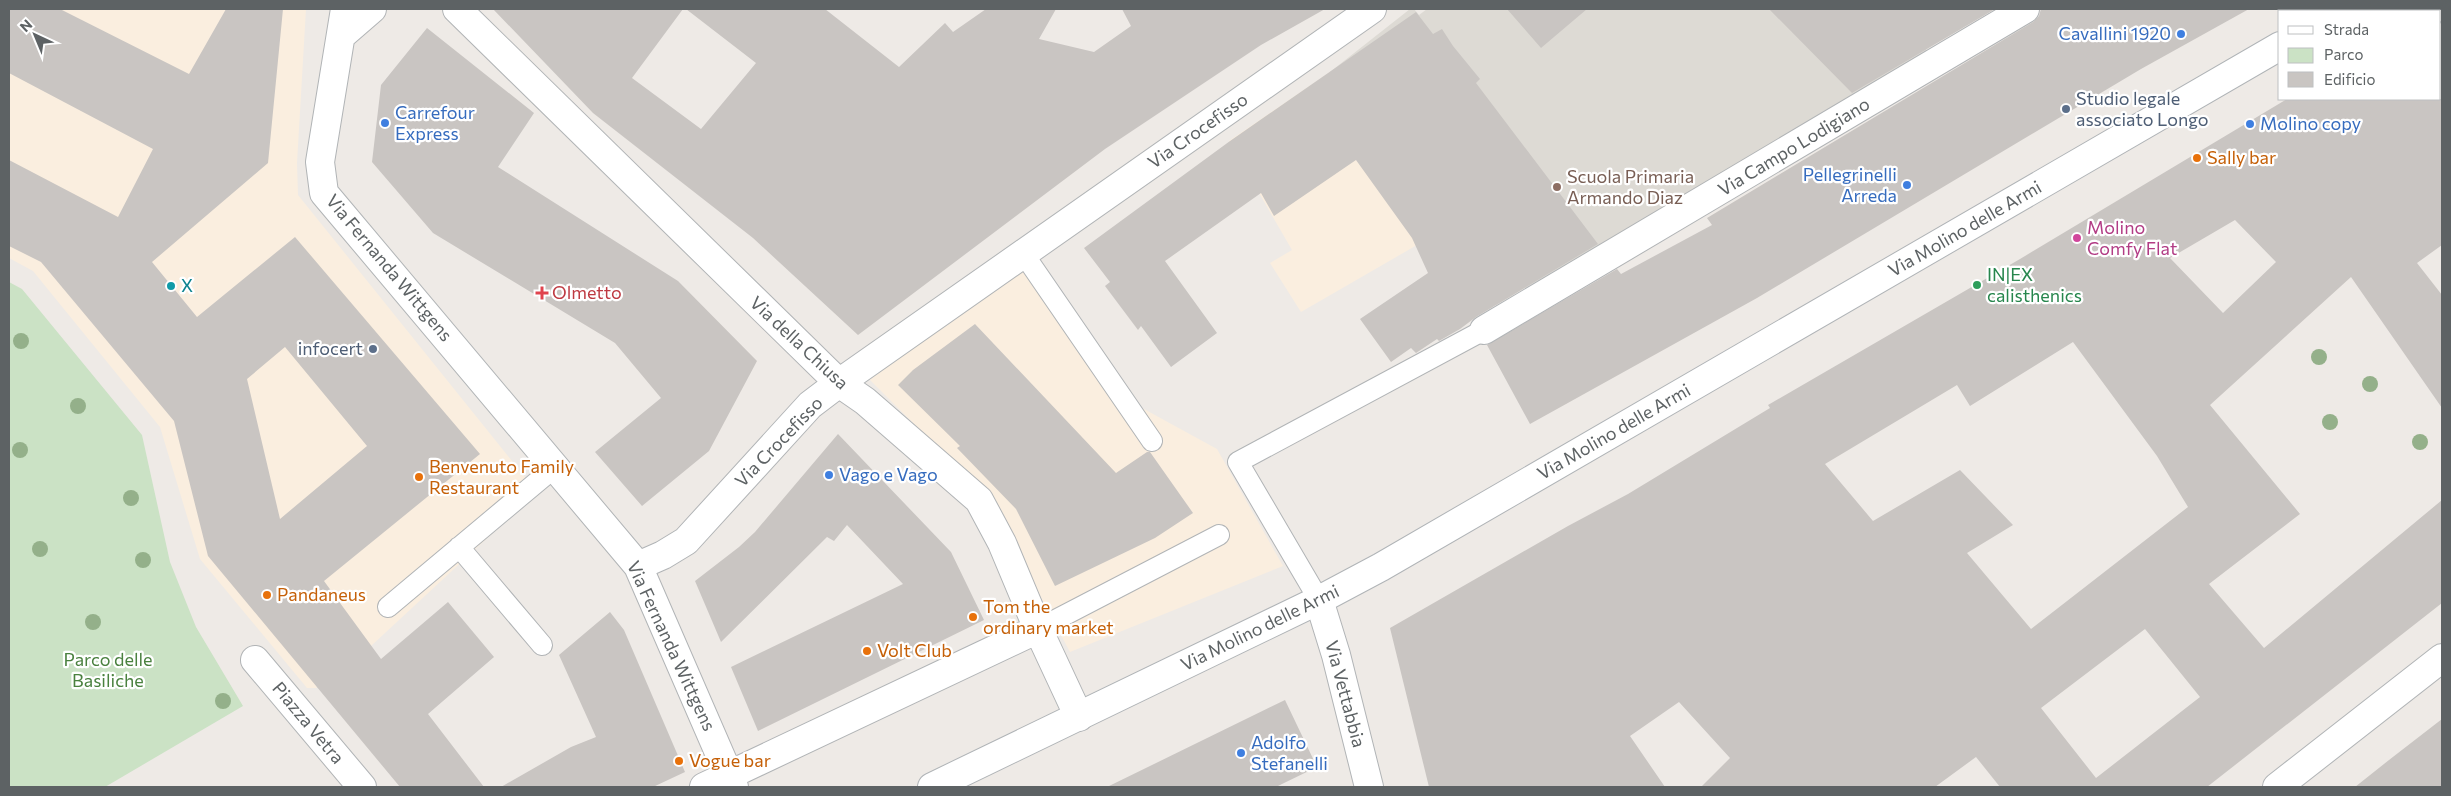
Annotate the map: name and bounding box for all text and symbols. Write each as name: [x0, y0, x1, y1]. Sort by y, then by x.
north arrow: [10, 10, 60, 60]
legend: [2278, 10, 2441, 100]
text: N: [16, 16, 35, 35]
text: Strada: [2324, 20, 2369, 38]
place label: Cavallini 1920: [2059, 22, 2171, 44]
marker: Cavallini 1920: [2175, 28, 2187, 40]
text: Parco: [2324, 45, 2363, 63]
text: Edificio: [2324, 70, 2375, 88]
place label: Studio legale associato Longo: [2076, 87, 2209, 130]
street label: Via Crocefisso: [1143, 88, 1252, 173]
street label: Via Campo Lodigiano: [1714, 92, 1873, 200]
place label: Carrefour Express: [395, 101, 475, 144]
marker: Studio legale associato Longo: [2060, 103, 2072, 115]
place label: Molino copy: [2260, 112, 2361, 134]
marker: Carrefour Express: [379, 117, 391, 129]
marker: Molino copy: [2244, 118, 2256, 130]
place label: Sally bar: [2207, 146, 2276, 168]
marker: Sally bar: [2191, 152, 2203, 164]
place label: Pellegrinelli Arreda: [1803, 163, 1897, 206]
place label: Scuola Primaria Armando Diaz: [1567, 165, 1694, 208]
street label: Via Molino delle Armi: [1884, 175, 2045, 281]
marker: Pellegrinelli Arreda: [1901, 179, 1913, 191]
marker: Scuola Primaria Armando Diaz: [1551, 181, 1563, 193]
street label: Via Fernanda Wittgens: [322, 189, 458, 345]
place label: Molino Comfy Flat: [2087, 216, 2177, 259]
marker: Molino Comfy Flat: [2071, 232, 2083, 244]
place label: IN|EX calisthenics: [1987, 263, 2082, 306]
place label: X: [181, 274, 193, 296]
marker: IN|EX calisthenics: [1971, 279, 1983, 291]
marker: X: [165, 280, 177, 292]
place label: Olmetto: [552, 281, 622, 303]
marker: Olmetto: [536, 287, 548, 299]
street label: Via della Chiusa: [746, 291, 854, 394]
place label: infocert: [298, 337, 363, 359]
marker: infocert: [367, 343, 379, 355]
street label: Via Molino delle Armi: [1533, 378, 1694, 484]
street label: Via Crocefisso: [730, 392, 827, 491]
place label: Benvenuto Family Restaurant: [429, 455, 574, 498]
place label: Vago e Vago: [839, 463, 938, 485]
marker: Vago e Vago: [823, 469, 835, 481]
marker: Benvenuto Family Restaurant: [413, 471, 425, 483]
street label: Via Fernanda Wittgens: [623, 557, 721, 734]
street label: Via Molino delle Armi: [1177, 579, 1342, 675]
place label: Pandaneus: [277, 583, 366, 605]
marker: Pandaneus: [261, 589, 273, 601]
place label: Tom the ordinary market: [983, 595, 1114, 638]
marker: Tom the ordinary market: [967, 611, 979, 623]
street label: Via Vettabbia: [1321, 638, 1371, 750]
place label: Volt Club: [877, 639, 952, 661]
marker: Volt Club: [861, 645, 873, 657]
park label: Parco delle Basiliche: [63, 648, 153, 691]
street label: Piazza Vetra: [268, 677, 349, 768]
place label: Adolfo Stefanelli: [1251, 731, 1328, 774]
marker: Adolfo Stefanelli: [1235, 747, 1247, 759]
place label: Vogue bar: [689, 749, 771, 771]
marker: Vogue bar: [673, 755, 685, 767]

